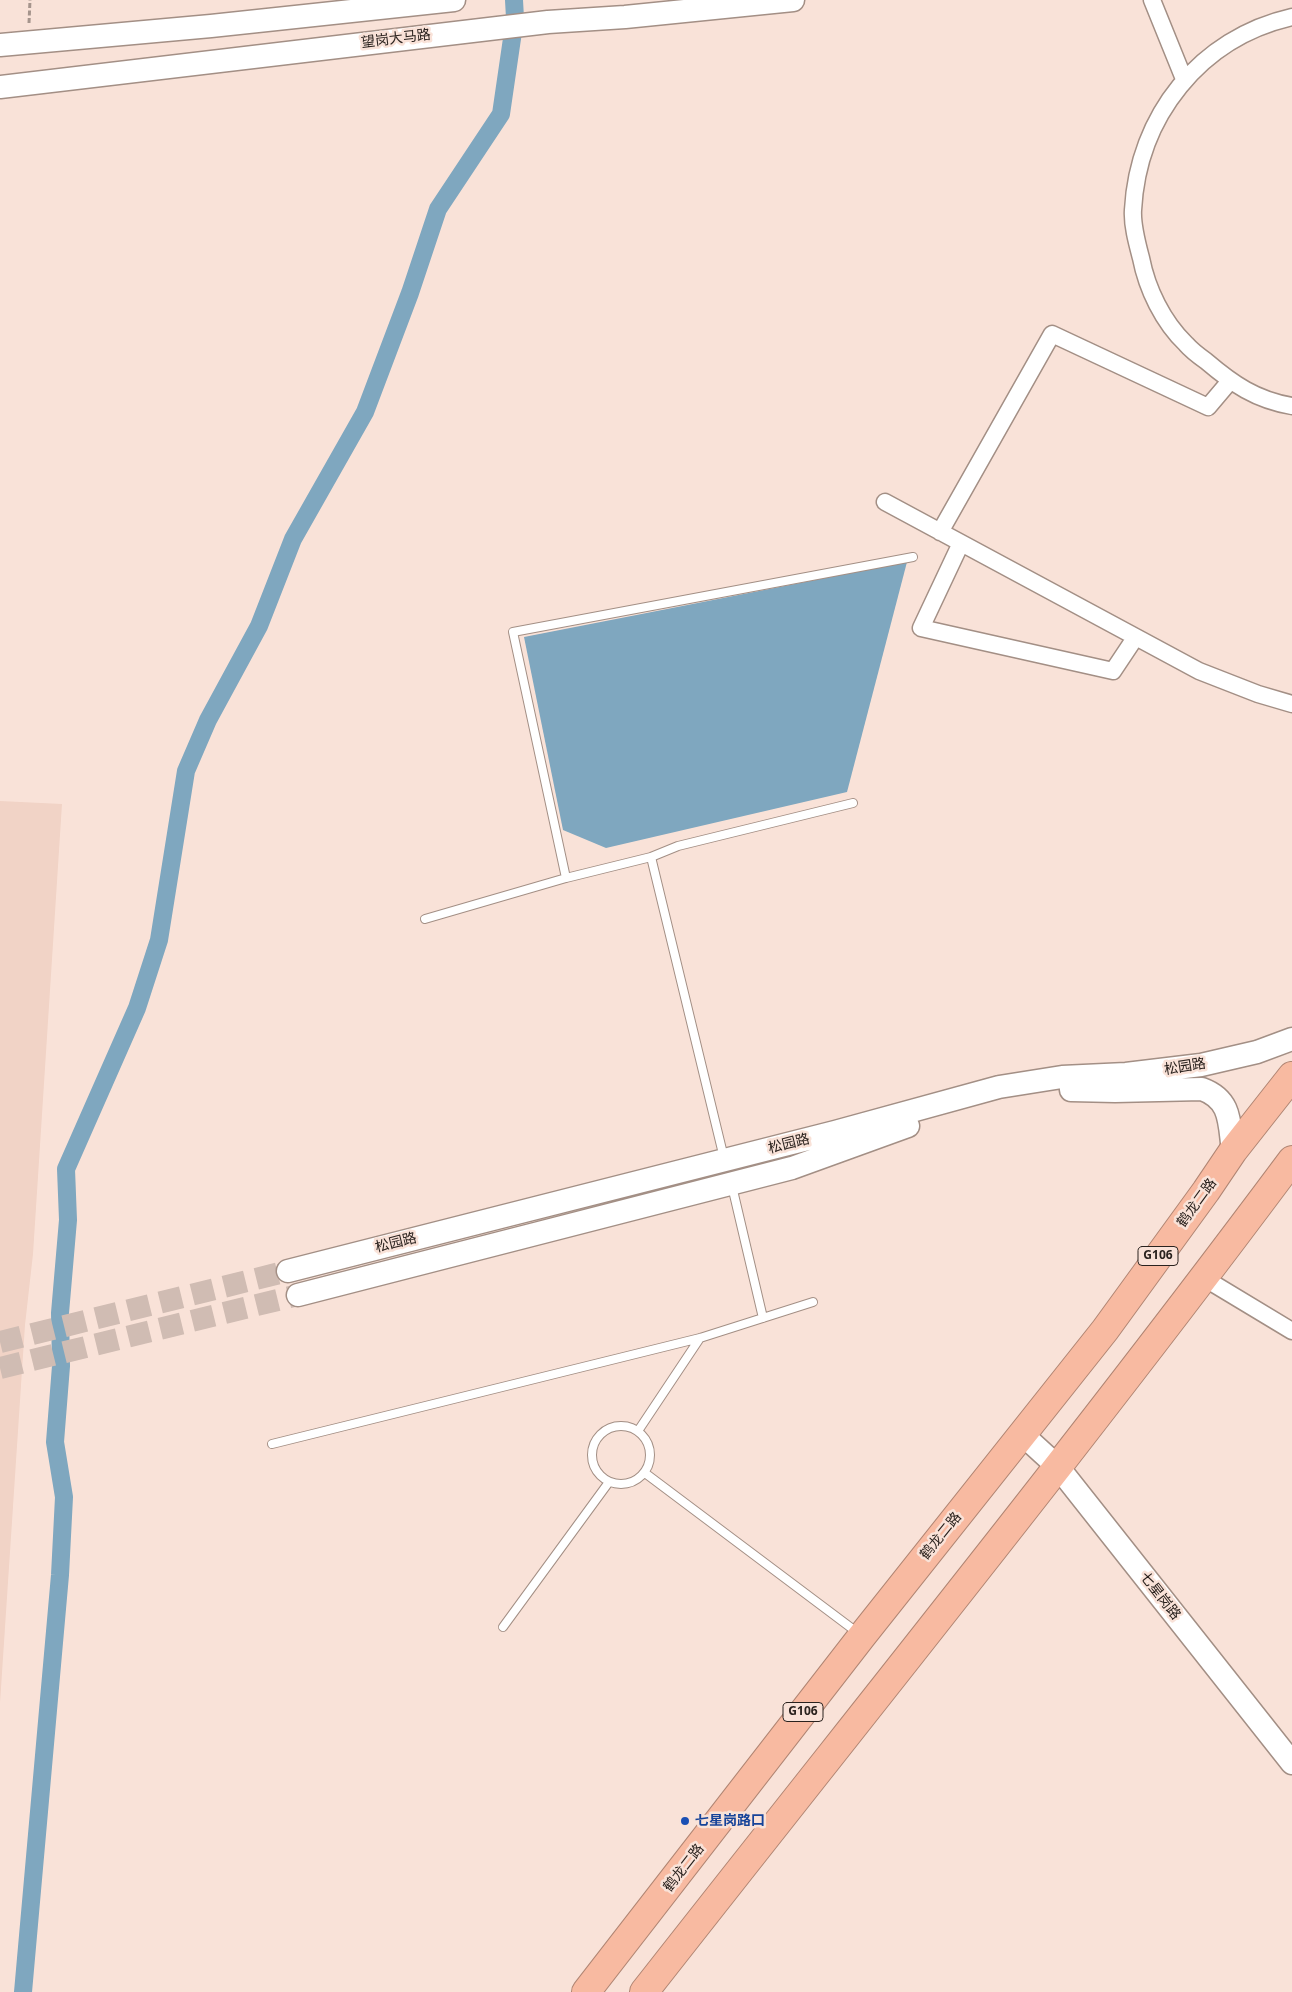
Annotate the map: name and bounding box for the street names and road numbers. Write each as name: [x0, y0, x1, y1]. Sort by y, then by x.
street label: 望岗大马路: [360, 26, 432, 52]
street label: 松园路: [1163, 1055, 1207, 1079]
street label: 松园路: [767, 1131, 811, 1157]
street label: 鹤龙二路: [1174, 1175, 1220, 1231]
street label: 松园路: [374, 1230, 418, 1256]
road number: G106: [1138, 1246, 1178, 1266]
street label: 鹤龙二路: [917, 1509, 965, 1563]
street label: 七星岗路: [1136, 1569, 1184, 1623]
road number: G106: [783, 1702, 823, 1721]
street label: 鹤龙二路: [660, 1841, 708, 1895]

